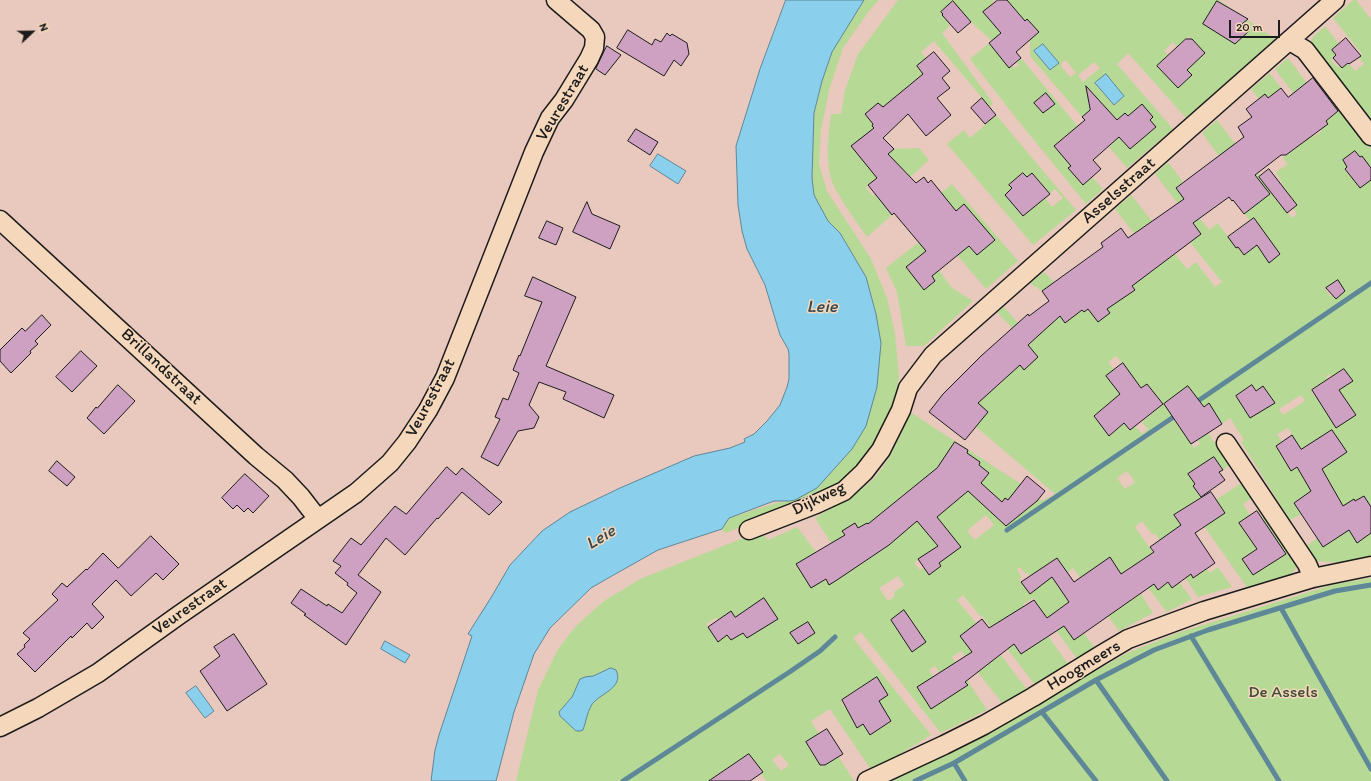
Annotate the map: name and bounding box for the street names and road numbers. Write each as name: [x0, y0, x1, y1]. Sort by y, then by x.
street label: Veurestraat: [532, 61, 594, 145]
street label: Asselsstraat: [1078, 154, 1160, 228]
street label: Brillandstraat: [116, 324, 206, 410]
street label: Veurestraat: [402, 355, 460, 441]
street label: Dijkweg: [789, 477, 849, 521]
street label: Veurestraat: [149, 574, 231, 640]
street label: Hoogmeers: [1044, 636, 1124, 696]

